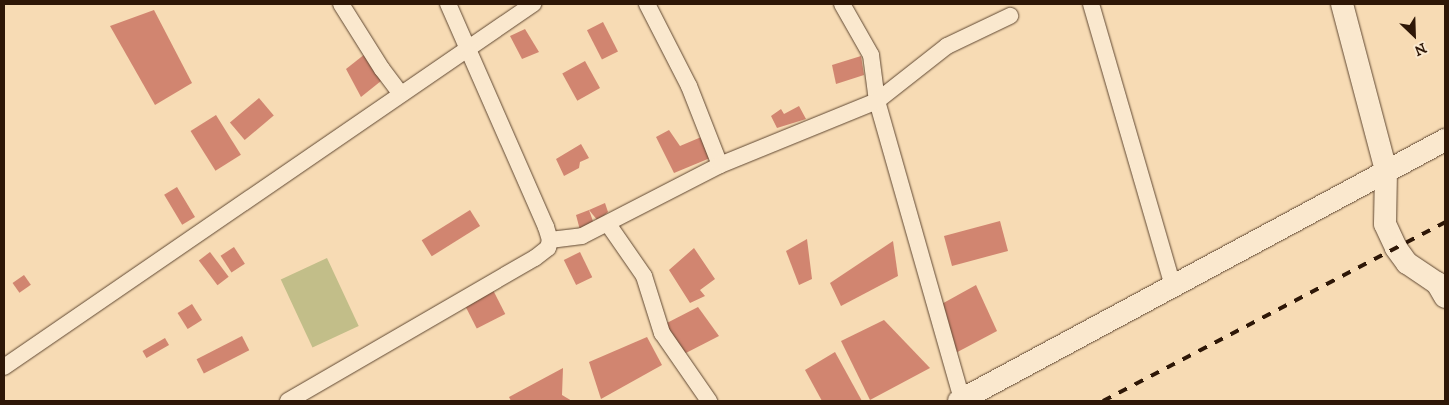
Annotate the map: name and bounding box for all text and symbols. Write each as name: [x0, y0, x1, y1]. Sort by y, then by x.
north arrow: [1389, 10, 1439, 60]
text: N: [1411, 38, 1429, 59]

